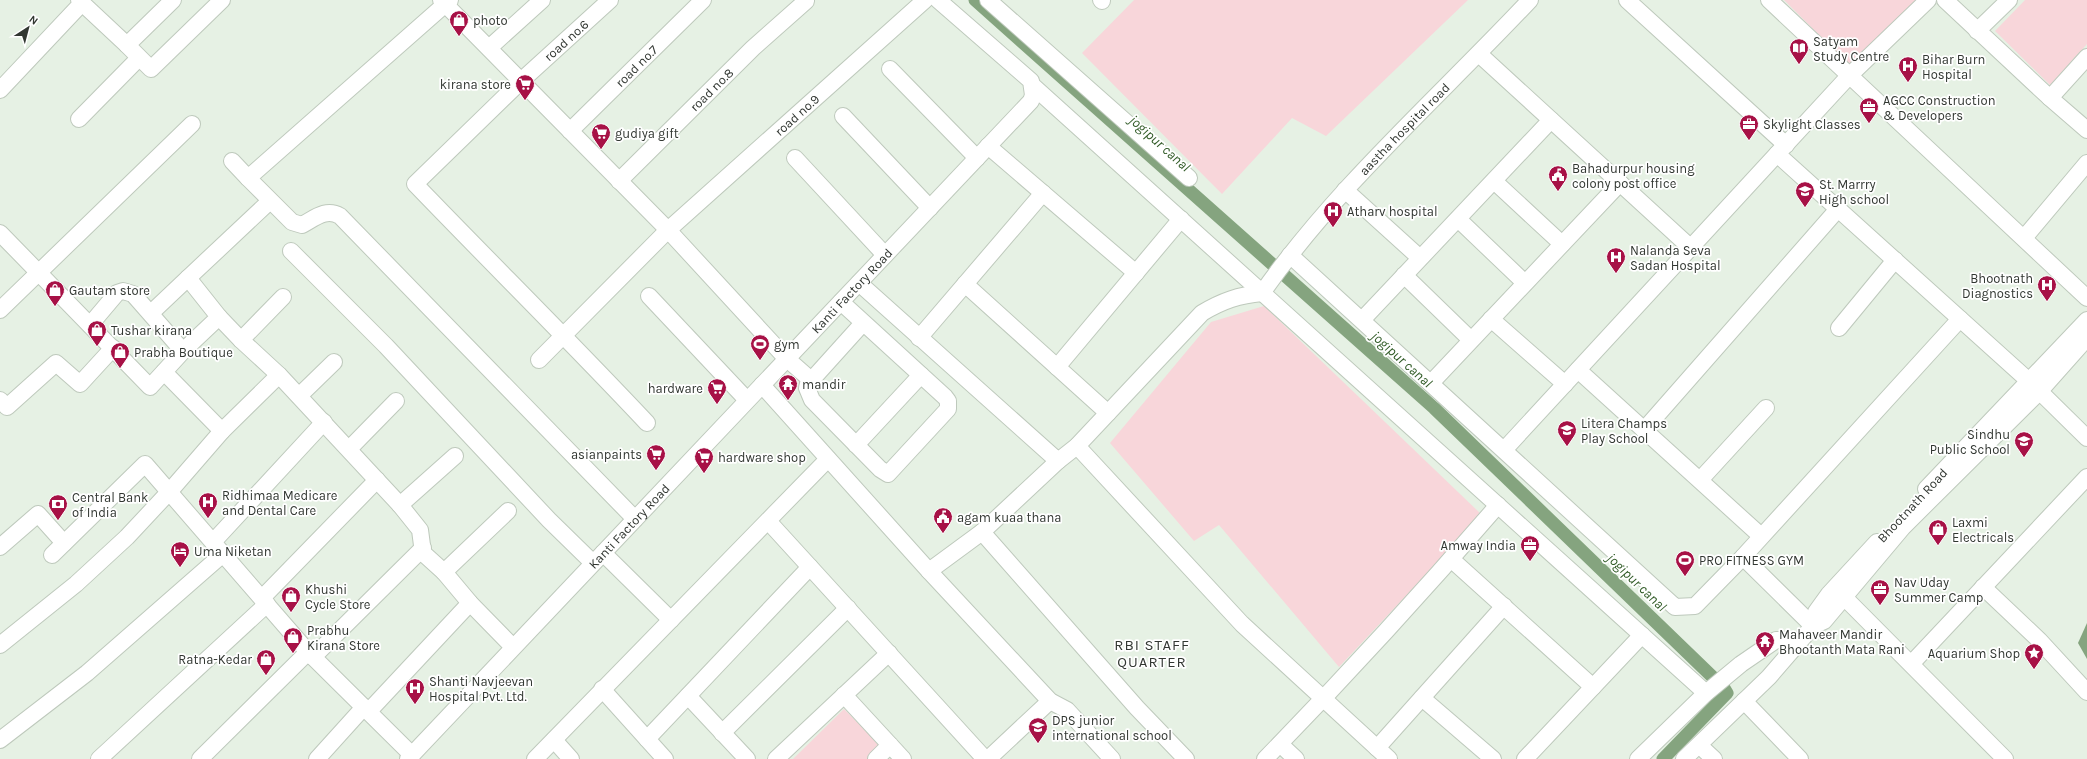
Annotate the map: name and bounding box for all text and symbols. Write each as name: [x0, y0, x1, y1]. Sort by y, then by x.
north arrow: [8, 8, 48, 48]
shop icon: photo: [448, 9, 470, 37]
text: N: [27, 13, 41, 28]
place label: photo: [473, 13, 508, 28]
street label: road no.6: [541, 17, 592, 64]
place label: Satyam Study Centre: [1813, 34, 1890, 64]
library icon: Satyam Study Centre: [1788, 37, 1810, 65]
street label: road no.7: [612, 42, 661, 90]
place label: Bihar Burn Hospital: [1922, 52, 1985, 82]
hospital icon: Bihar Burn Hospital: [1897, 55, 1919, 83]
street label: road no.8: [687, 65, 736, 114]
supermarket icon: kirana store: [514, 73, 536, 101]
place label: kirana store: [440, 77, 511, 92]
street label: aastha hospital road: [1356, 80, 1453, 178]
street label: road no.9: [772, 91, 822, 139]
place label: AGCC Construction & Developers: [1883, 93, 1996, 123]
office icon: AGCC Construction & Developers: [1858, 96, 1880, 124]
water label: jogipur canal: [1124, 110, 1194, 176]
office icon: Skylight Classes: [1738, 113, 1760, 141]
place label: Skylight Classes: [1763, 117, 1861, 132]
supermarket icon: gudiya gift: [590, 122, 612, 150]
place label: gudiya gift: [615, 126, 679, 141]
place label: Bahadurpur housing colony post office: [1572, 161, 1695, 191]
public building icon: Bahadurpur housing colony post office: [1547, 164, 1569, 192]
place label: St. Marrry High school: [1819, 177, 1889, 207]
school or university icon: St. Marrry High school: [1794, 180, 1816, 208]
hospital icon: Atharv hospital: [1322, 200, 1344, 228]
place label: Atharv hospital: [1347, 204, 1438, 219]
place label: Nalanda Seva Sadan Hospital: [1630, 243, 1721, 273]
street label: Kanti Factory Road: [808, 246, 895, 336]
hospital icon: Nalanda Seva Sadan Hospital: [1605, 246, 1627, 274]
place label: Bhootnath Diagnostics: [1962, 271, 2033, 301]
hospital icon: Bhootnath Diagnostics: [2036, 274, 2058, 302]
shop icon: Gautam store: [44, 279, 66, 307]
place label: Gautam store: [69, 283, 150, 298]
shop icon: Tushar kirana: [86, 319, 108, 347]
place label: Tushar kirana: [111, 323, 192, 338]
water label: jogipur canal: [1366, 326, 1436, 392]
sports icon: gym: [749, 333, 771, 361]
place label: gym: [774, 337, 800, 352]
shop icon: Prabha Boutique: [109, 341, 131, 369]
place label: Prabha Boutique: [134, 345, 233, 361]
temple icon: mandir: [777, 373, 799, 401]
supermarket icon: hardware: [706, 377, 728, 405]
place label: mandir: [802, 377, 846, 392]
place label: hardware: [648, 381, 703, 396]
place label: Litera Champs Play School: [1581, 416, 1667, 446]
school or university icon: Litera Champs Play School: [1556, 419, 1578, 447]
place label: Sindhu Public School: [1930, 427, 2010, 457]
school or university icon: Sindhu Public School: [2013, 430, 2035, 458]
supermarket icon: asianpaints: [645, 443, 667, 471]
supermarket icon: hardware shop: [693, 446, 715, 474]
place label: asianpaints: [571, 447, 642, 462]
place label: hardware shop: [718, 450, 806, 465]
street label: Bhootnath Road: [1874, 465, 1951, 545]
street label: Kanti Factory Road: [585, 481, 673, 572]
place label: Ridhimaa Medicare and Dental Care: [222, 488, 338, 518]
place label: Central Bank of India: [72, 490, 148, 520]
hospital icon: Ridhimaa Medicare and Dental Care: [197, 491, 219, 519]
bank icon: Central Bank of India: [47, 493, 69, 521]
public building icon: agam kuaa thana: [932, 506, 954, 534]
place label: agam kuaa thana: [957, 510, 1061, 525]
place label: Laxmi Electricals: [1952, 515, 2014, 545]
shop icon: Laxmi Electricals: [1927, 518, 1949, 546]
office icon: Amway India: [1519, 534, 1541, 562]
place label: Amway India: [1440, 538, 1516, 553]
hotel icon: Uma Niketan: [169, 540, 191, 568]
place label: Uma Niketan: [194, 544, 272, 559]
water label: jogipur canal: [1602, 548, 1670, 615]
sports icon: PRO FITNESS GYM: [1674, 549, 1696, 577]
place label: PRO FITNESS GYM: [1699, 553, 1804, 568]
place label: Nav Uday Summer Camp: [1894, 575, 1983, 605]
office icon: Nav Uday Summer Camp: [1869, 578, 1891, 606]
place label: Khushi Cycle Store: [305, 582, 371, 612]
shop icon: Khushi Cycle Store: [280, 585, 302, 613]
place label: Prabhu Kirana Store: [307, 623, 380, 653]
shop icon: Prabhu Kirana Store: [282, 626, 304, 654]
place label: Mahaveer Mandir Bhootanth Mata Rani: [1779, 627, 1905, 657]
temple icon: Mahaveer Mandir Bhootanth Mata Rani: [1754, 630, 1776, 658]
district label: RBI STAFF QUARTER: [1114, 636, 1190, 671]
place icon: Aquarium Shop: [2023, 642, 2045, 670]
place label: Aquarium Shop: [1928, 646, 2020, 662]
shop icon: Ratna-Kedar: [255, 648, 277, 676]
place label: Ratna-Kedar: [178, 652, 252, 667]
place label: Shanti Navjeevan Hospital Pvt. Ltd.: [429, 674, 533, 704]
hospital icon: Shanti Navjeevan Hospital Pvt. Ltd.: [404, 677, 426, 705]
place label: DPS junior international school: [1052, 713, 1172, 743]
school or university icon: DPS junior international school: [1027, 716, 1049, 744]

